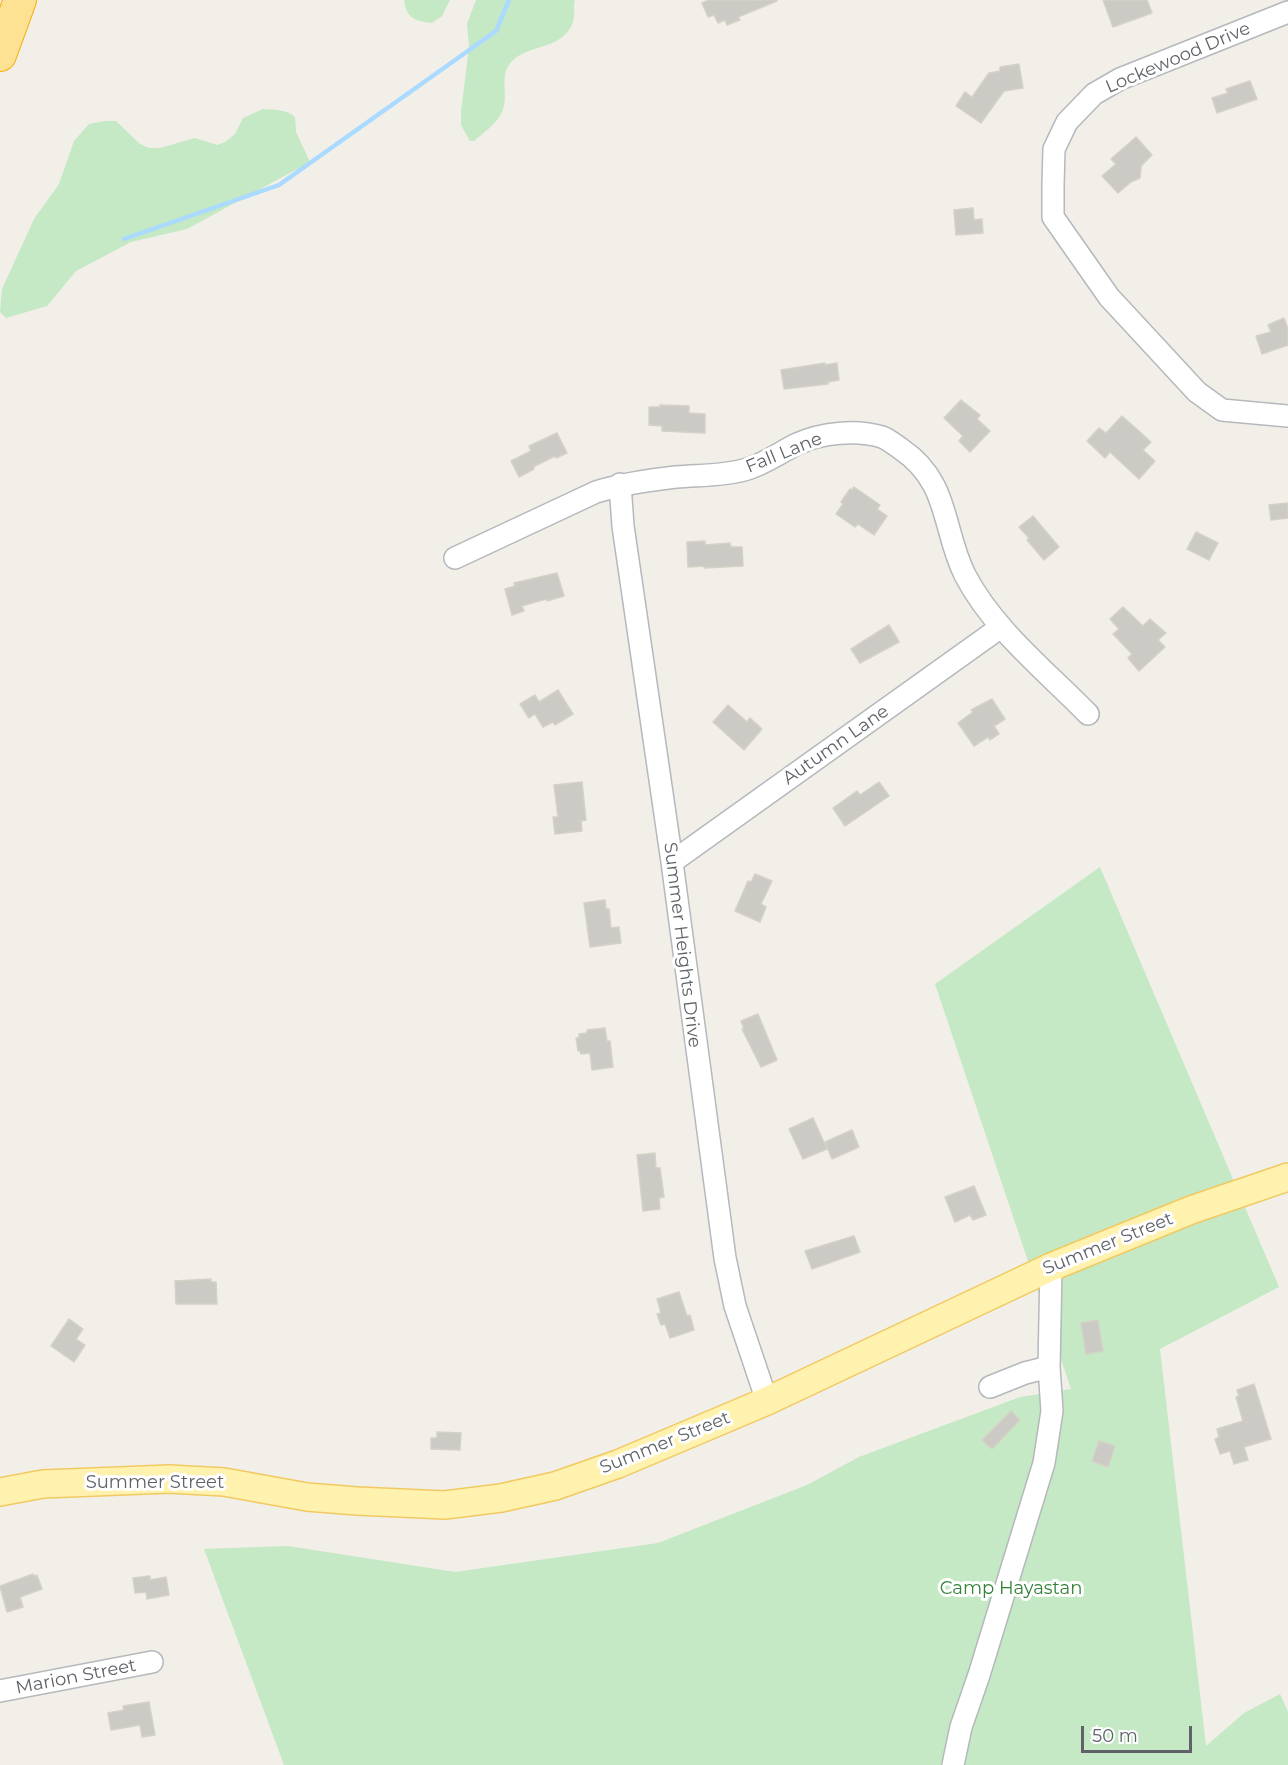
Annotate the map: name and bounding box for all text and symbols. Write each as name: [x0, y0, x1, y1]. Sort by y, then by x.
street label: Lockewood Drive: [1102, 18, 1254, 98]
street label: Fall Lane: [743, 428, 825, 478]
street label: Autumn Lane: [779, 700, 893, 790]
street label: Summer Heights Drive: [659, 841, 705, 1049]
street label: Summer Street: [1040, 1208, 1176, 1280]
street label: Summer Street: [597, 1407, 733, 1479]
street label: Summer Street: [86, 1472, 224, 1494]
park label: Camp Hayastan: [940, 1578, 1082, 1600]
street label: Marion Street: [14, 1655, 138, 1699]
scale bar: [1084, 1714, 1195, 1752]
text: 50 m: [1092, 1725, 1138, 1747]

